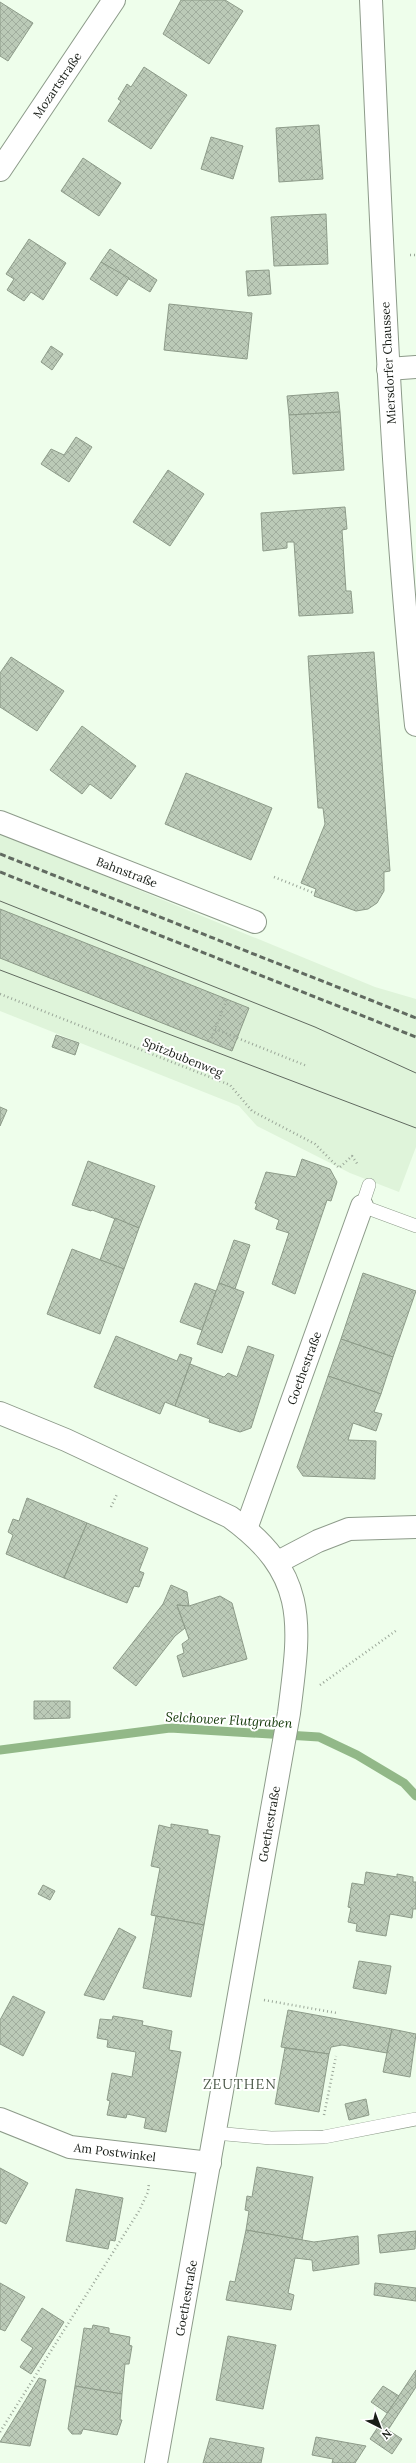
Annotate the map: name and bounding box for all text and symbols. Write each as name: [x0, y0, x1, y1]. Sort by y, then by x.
street label: Mozartstraße: [29, 49, 85, 121]
street label: Miersdorfer Chaussee: [377, 301, 399, 425]
street label: Bahnstraße: [94, 853, 160, 891]
street label: Spitzbubenweg: [141, 1034, 226, 1080]
street label: Goethestraße: [284, 1329, 324, 1407]
water label: Selchower Flutgraben: [165, 1708, 293, 1732]
street label: Goethestraße: [255, 1784, 283, 1863]
district label: ZEUTHEN: [203, 2075, 277, 2093]
street label: Am Postwinkel: [72, 2139, 157, 2164]
street label: Goethestraße: [172, 2258, 200, 2337]
north arrow: [360, 2407, 400, 2447]
text: N: [378, 2426, 395, 2443]

